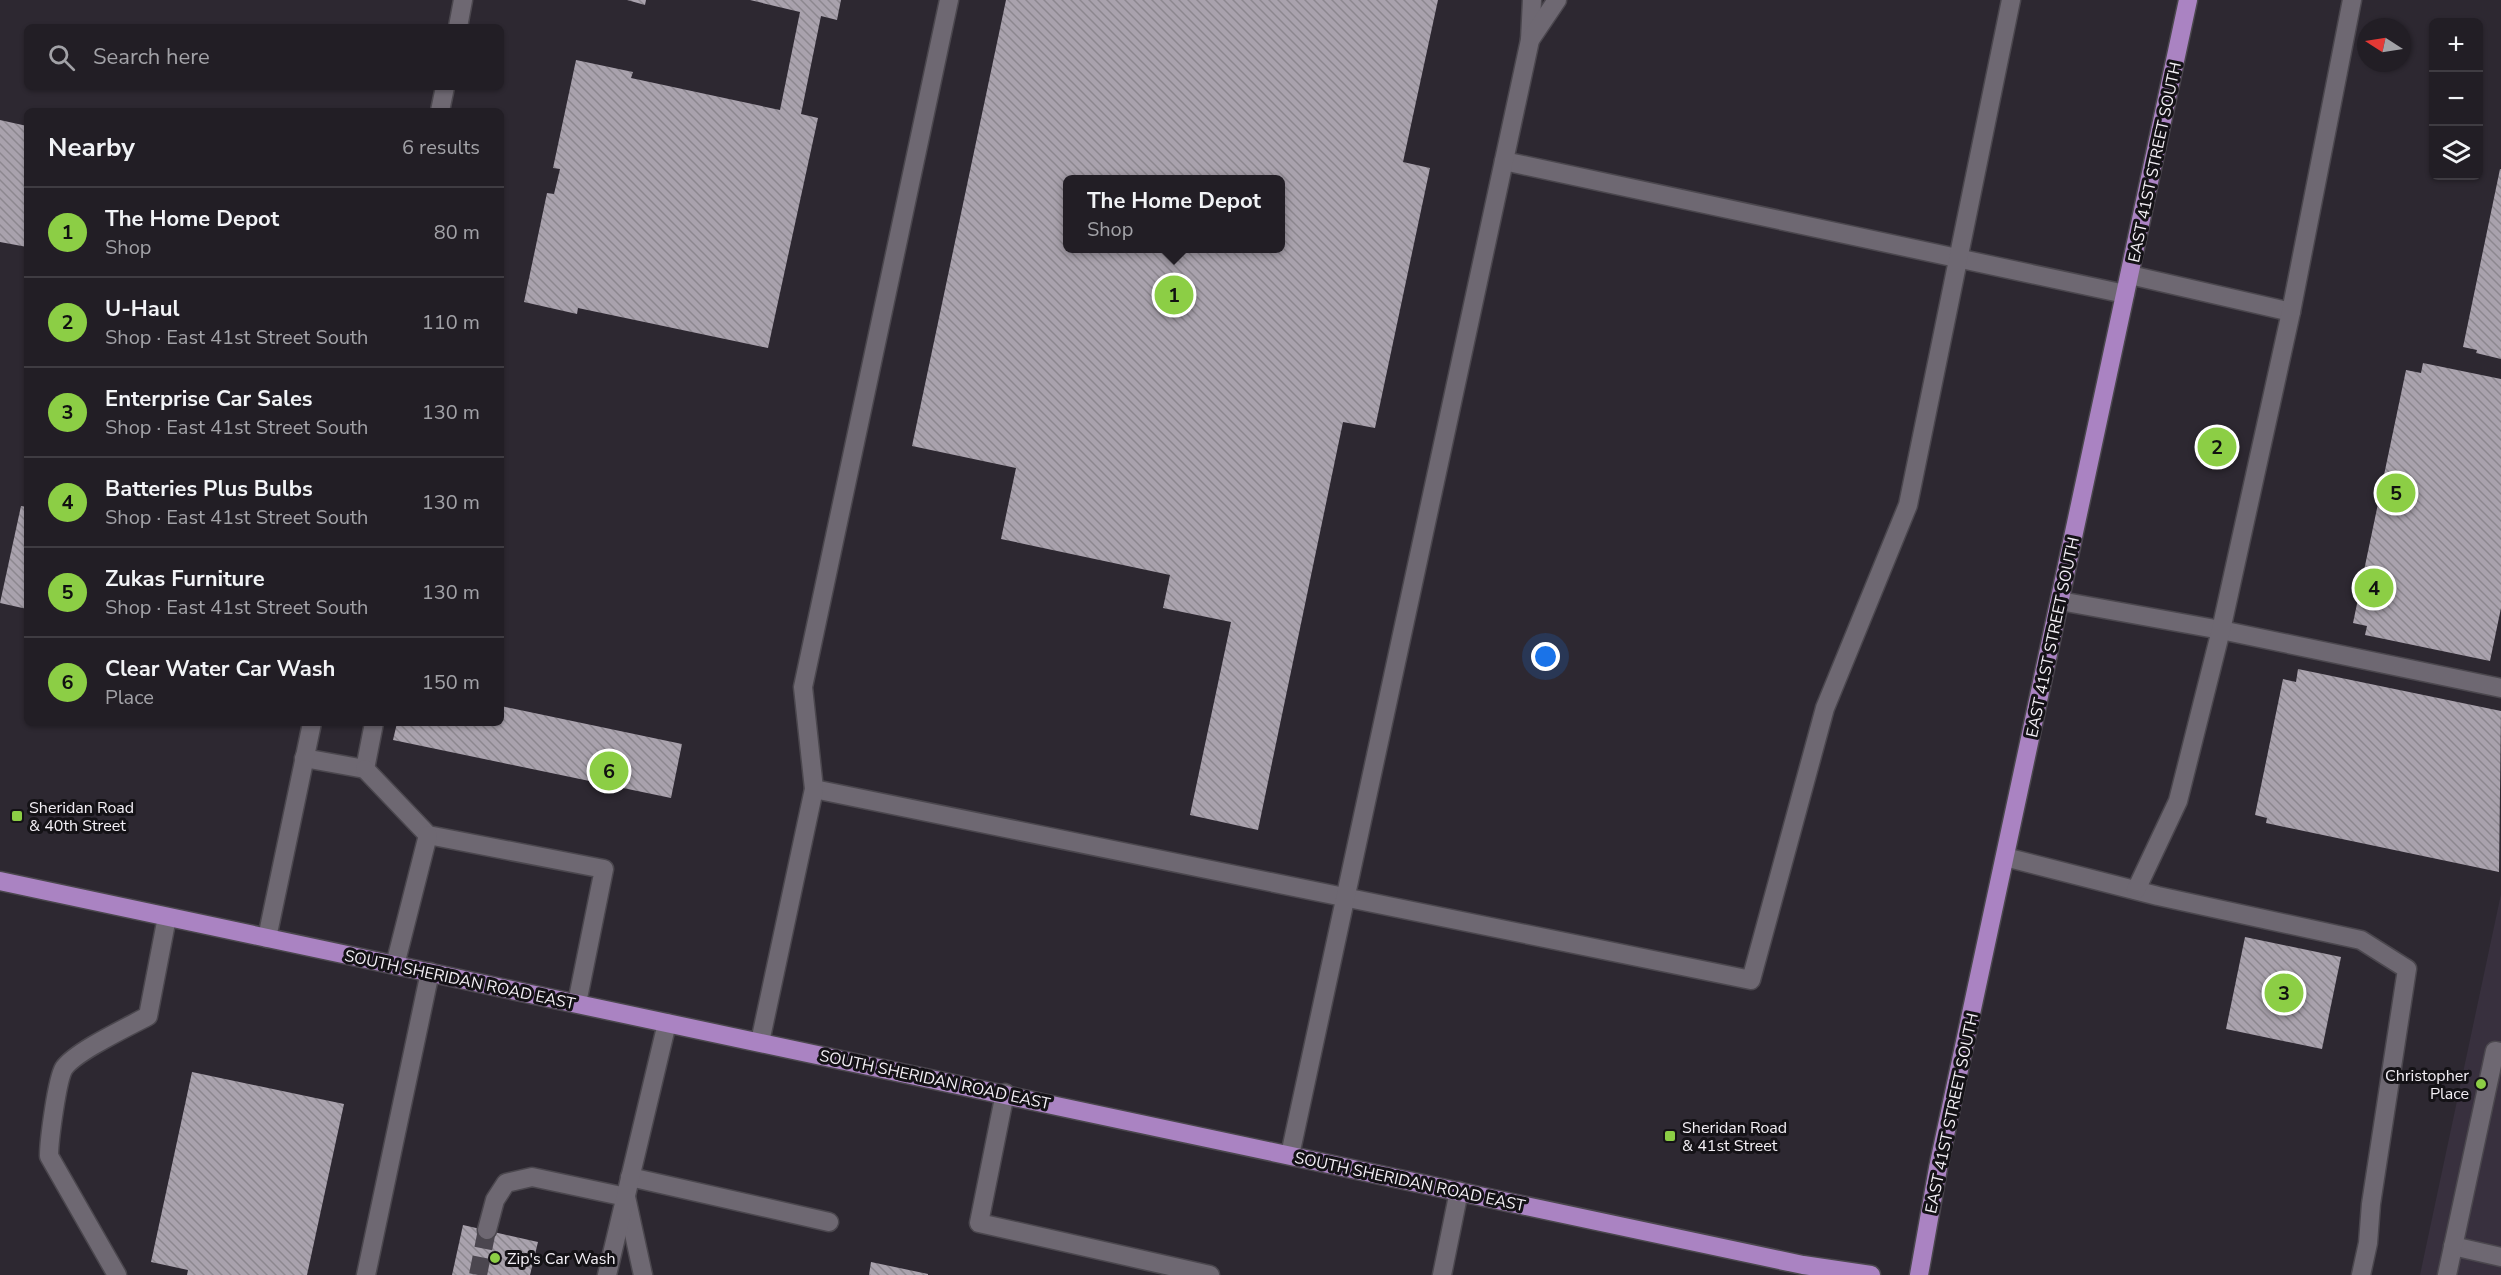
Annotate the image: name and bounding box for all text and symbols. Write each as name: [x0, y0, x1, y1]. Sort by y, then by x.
north arrow: [2357, 18, 2411, 72]
map controls: [2429, 18, 2483, 180]
button: +: [2429, 18, 2483, 72]
search box: [24, 24, 504, 90]
icon: search: [45, 41, 78, 74]
text: Search here: [93, 42, 210, 72]
street label: EAST 41ST STREET SOUTH: [2123, 60, 2187, 264]
button: −: [2429, 72, 2483, 126]
button: layers: [2429, 126, 2483, 180]
text: Nearby: [48, 130, 135, 165]
text: 6 results: [402, 134, 480, 161]
popup: [1063, 175, 1285, 253]
text: The Home Depot: [1087, 186, 1261, 216]
text: The Home Depot: [105, 204, 279, 234]
text: Shop: [1087, 216, 1133, 243]
text: 1: [62, 219, 74, 246]
text: 80 m: [434, 219, 480, 246]
text: Shop: [105, 234, 151, 261]
pin: 1: [1154, 272, 1194, 318]
text: U-Haul: [105, 294, 180, 324]
text: 2: [62, 309, 74, 336]
text: 110 m: [422, 309, 480, 336]
text: Shop · East 41st Street South: [105, 324, 368, 351]
text: Enterprise Car Sales: [105, 384, 313, 414]
text: 3: [62, 399, 74, 426]
text: 130 m: [422, 399, 480, 426]
text: Shop · East 41st Street South: [105, 414, 368, 441]
pin: 2: [2198, 424, 2236, 470]
pin: 5: [2376, 470, 2416, 516]
text: Batteries Plus Bulbs: [105, 474, 313, 504]
text: 4: [62, 489, 74, 516]
text: 130 m: [422, 489, 480, 516]
text: Shop · East 41st Street South: [105, 504, 368, 531]
street label: EAST 41ST STREET SOUTH: [2021, 535, 2085, 739]
text: Zukas Furniture: [105, 564, 265, 594]
pin: 4: [2354, 566, 2394, 610]
text: 5: [62, 579, 74, 606]
text: 130 m: [422, 579, 480, 606]
text: Shop · East 41st Street South: [105, 594, 368, 621]
your location: [1531, 642, 1560, 671]
text: Clear Water Car Wash: [105, 654, 335, 684]
text: 6: [62, 669, 74, 696]
text: 150 m: [422, 669, 480, 696]
text: Place: [105, 684, 154, 711]
pin: 6: [590, 748, 628, 794]
place label: Sheridan Road & 40th Street: [29, 797, 134, 837]
marker: Sheridan Road & 40th Street: [10, 809, 24, 823]
street label: SOUTH SHERIDAN ROAD EAST: [342, 945, 578, 1015]
pin: 3: [2264, 970, 2304, 1016]
street label: EAST 41ST STREET SOUTH: [1920, 1011, 1984, 1215]
street label: SOUTH SHERIDAN ROAD EAST: [817, 1045, 1053, 1115]
place label: Christopher Place: [2385, 1065, 2469, 1105]
marker: Christopher Place: [2474, 1077, 2488, 1091]
place label: Sheridan Road & 41st Street: [1682, 1117, 1787, 1157]
marker: Sheridan Road & 41st Street: [1663, 1129, 1677, 1143]
street label: SOUTH SHERIDAN ROAD EAST: [1292, 1147, 1528, 1217]
place label: Zip's Car Wash: [507, 1248, 616, 1270]
marker: Zip's Car Wash: [488, 1251, 502, 1265]

